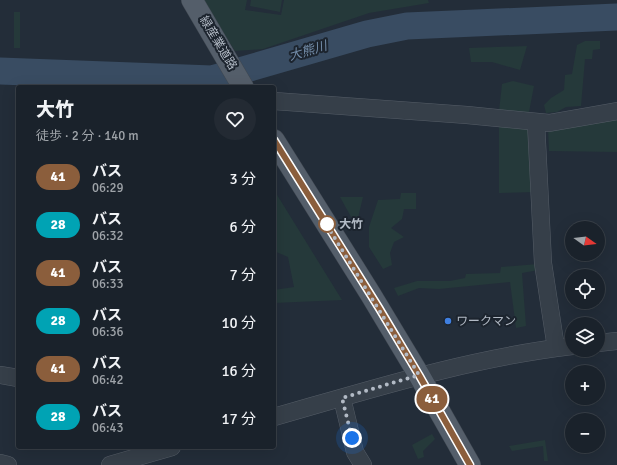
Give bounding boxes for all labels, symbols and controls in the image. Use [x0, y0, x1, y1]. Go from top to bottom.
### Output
street label: 緑産業道路 [196, 13, 240, 73]
water label: 大熊川 [287, 37, 331, 64]
text: 大竹 [36, 98, 74, 122]
button: heart [214, 98, 256, 140]
text: 徒歩 · 2 分 · 140 m [36, 128, 139, 144]
text: バス [92, 162, 122, 180]
text: 41 [50, 168, 66, 185]
text: 3 分 [230, 170, 256, 188]
text: 06:29 [92, 180, 124, 196]
text: バス [92, 210, 122, 228]
marker: 大竹 [318, 215, 336, 233]
text: 28 [50, 216, 66, 233]
place label: 大竹 [339, 217, 363, 232]
text: 6 分 [230, 218, 256, 236]
north arrow [565, 221, 605, 261]
map controls [565, 221, 605, 453]
text: 06:32 [92, 228, 124, 244]
text: バス [92, 258, 122, 276]
text: 41 [50, 264, 66, 281]
text: 7 分 [230, 266, 256, 284]
button: locate [565, 269, 605, 309]
text: 06:33 [92, 276, 124, 292]
text: バス [92, 306, 122, 324]
text: 28 [50, 312, 66, 329]
text: 10 分 [222, 314, 256, 332]
place label: ワークマン [456, 314, 516, 329]
marker: ワークマン [443, 316, 453, 326]
button: layers [565, 317, 605, 357]
text: 06:36 [92, 324, 124, 340]
text: バス [92, 354, 122, 372]
text: 41 [50, 360, 66, 377]
text: 16 分 [222, 362, 256, 380]
button: + [565, 365, 605, 405]
text: 06:42 [92, 372, 124, 388]
line badge: 41 [414, 386, 450, 412]
text: 41 [424, 390, 440, 407]
text: バス [92, 402, 122, 420]
text: 28 [50, 408, 66, 425]
text: 17 分 [222, 410, 256, 428]
button: − [565, 413, 605, 453]
text: 06:43 [92, 420, 124, 436]
your location [342, 428, 362, 448]

